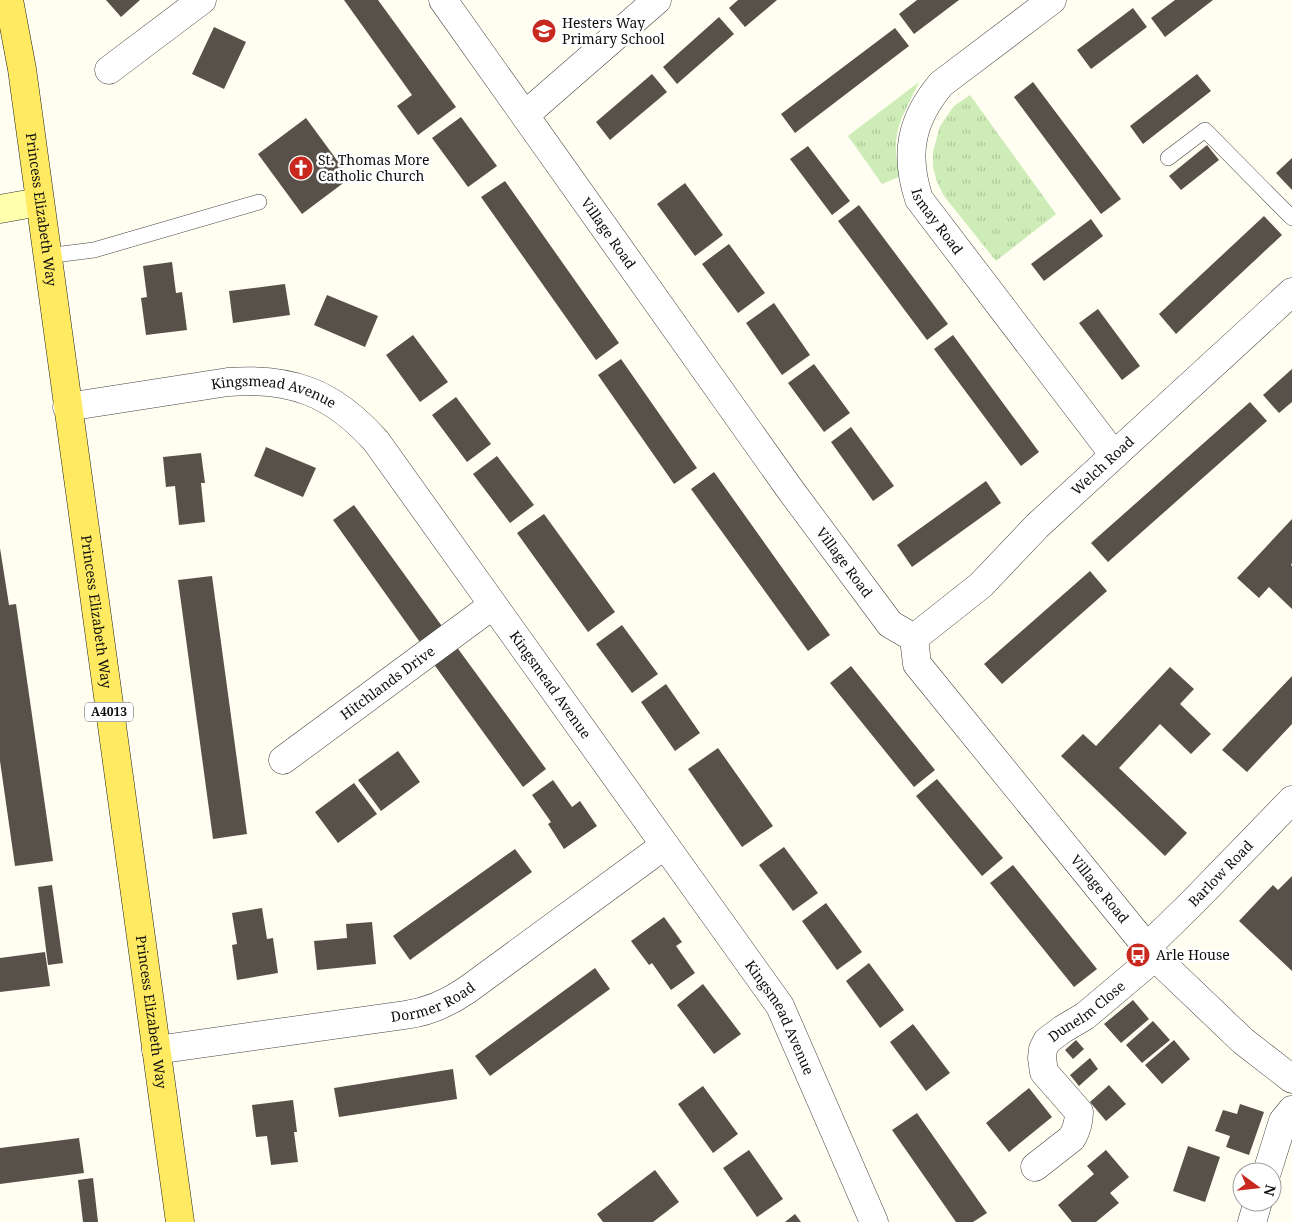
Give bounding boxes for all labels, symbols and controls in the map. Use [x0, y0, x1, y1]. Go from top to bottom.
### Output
place label: Hesters Way Primary School [562, 13, 665, 48]
school or university icon: Hesters Way Primary School [531, 18, 557, 44]
street label: Princess Elizabeth Way [22, 131, 62, 287]
place label: St. Thomas More Catholic Church [318, 150, 430, 185]
church icon: St. Thomas More Catholic Church [288, 155, 314, 181]
street label: Ismay Road [907, 186, 968, 258]
street label: Village Road [577, 194, 641, 273]
street label: Kingsmead Avenue [210, 371, 340, 412]
street label: Welch Road [1067, 431, 1138, 499]
street label: Village Road [812, 523, 877, 601]
street label: Princess Elizabeth Way [77, 534, 117, 690]
street label: Kingsmead Avenue [506, 627, 596, 742]
street label: Hitchlands Drive [336, 641, 438, 724]
road number: A4013 [85, 702, 133, 722]
street label: Barlow Road [1184, 836, 1257, 911]
street label: Village Road [1067, 850, 1134, 927]
street label: Princess Elizabeth Way [132, 934, 172, 1090]
bus stop icon: Arle House [1125, 942, 1151, 968]
place label: Arle House [1156, 945, 1230, 964]
street label: Kingsmead Avenue [741, 956, 819, 1078]
street label: Dunelm Close [1044, 976, 1129, 1046]
street label: Dormer Road [389, 977, 479, 1026]
north arrow [1232, 1162, 1282, 1212]
text: N [1259, 1183, 1281, 1198]

